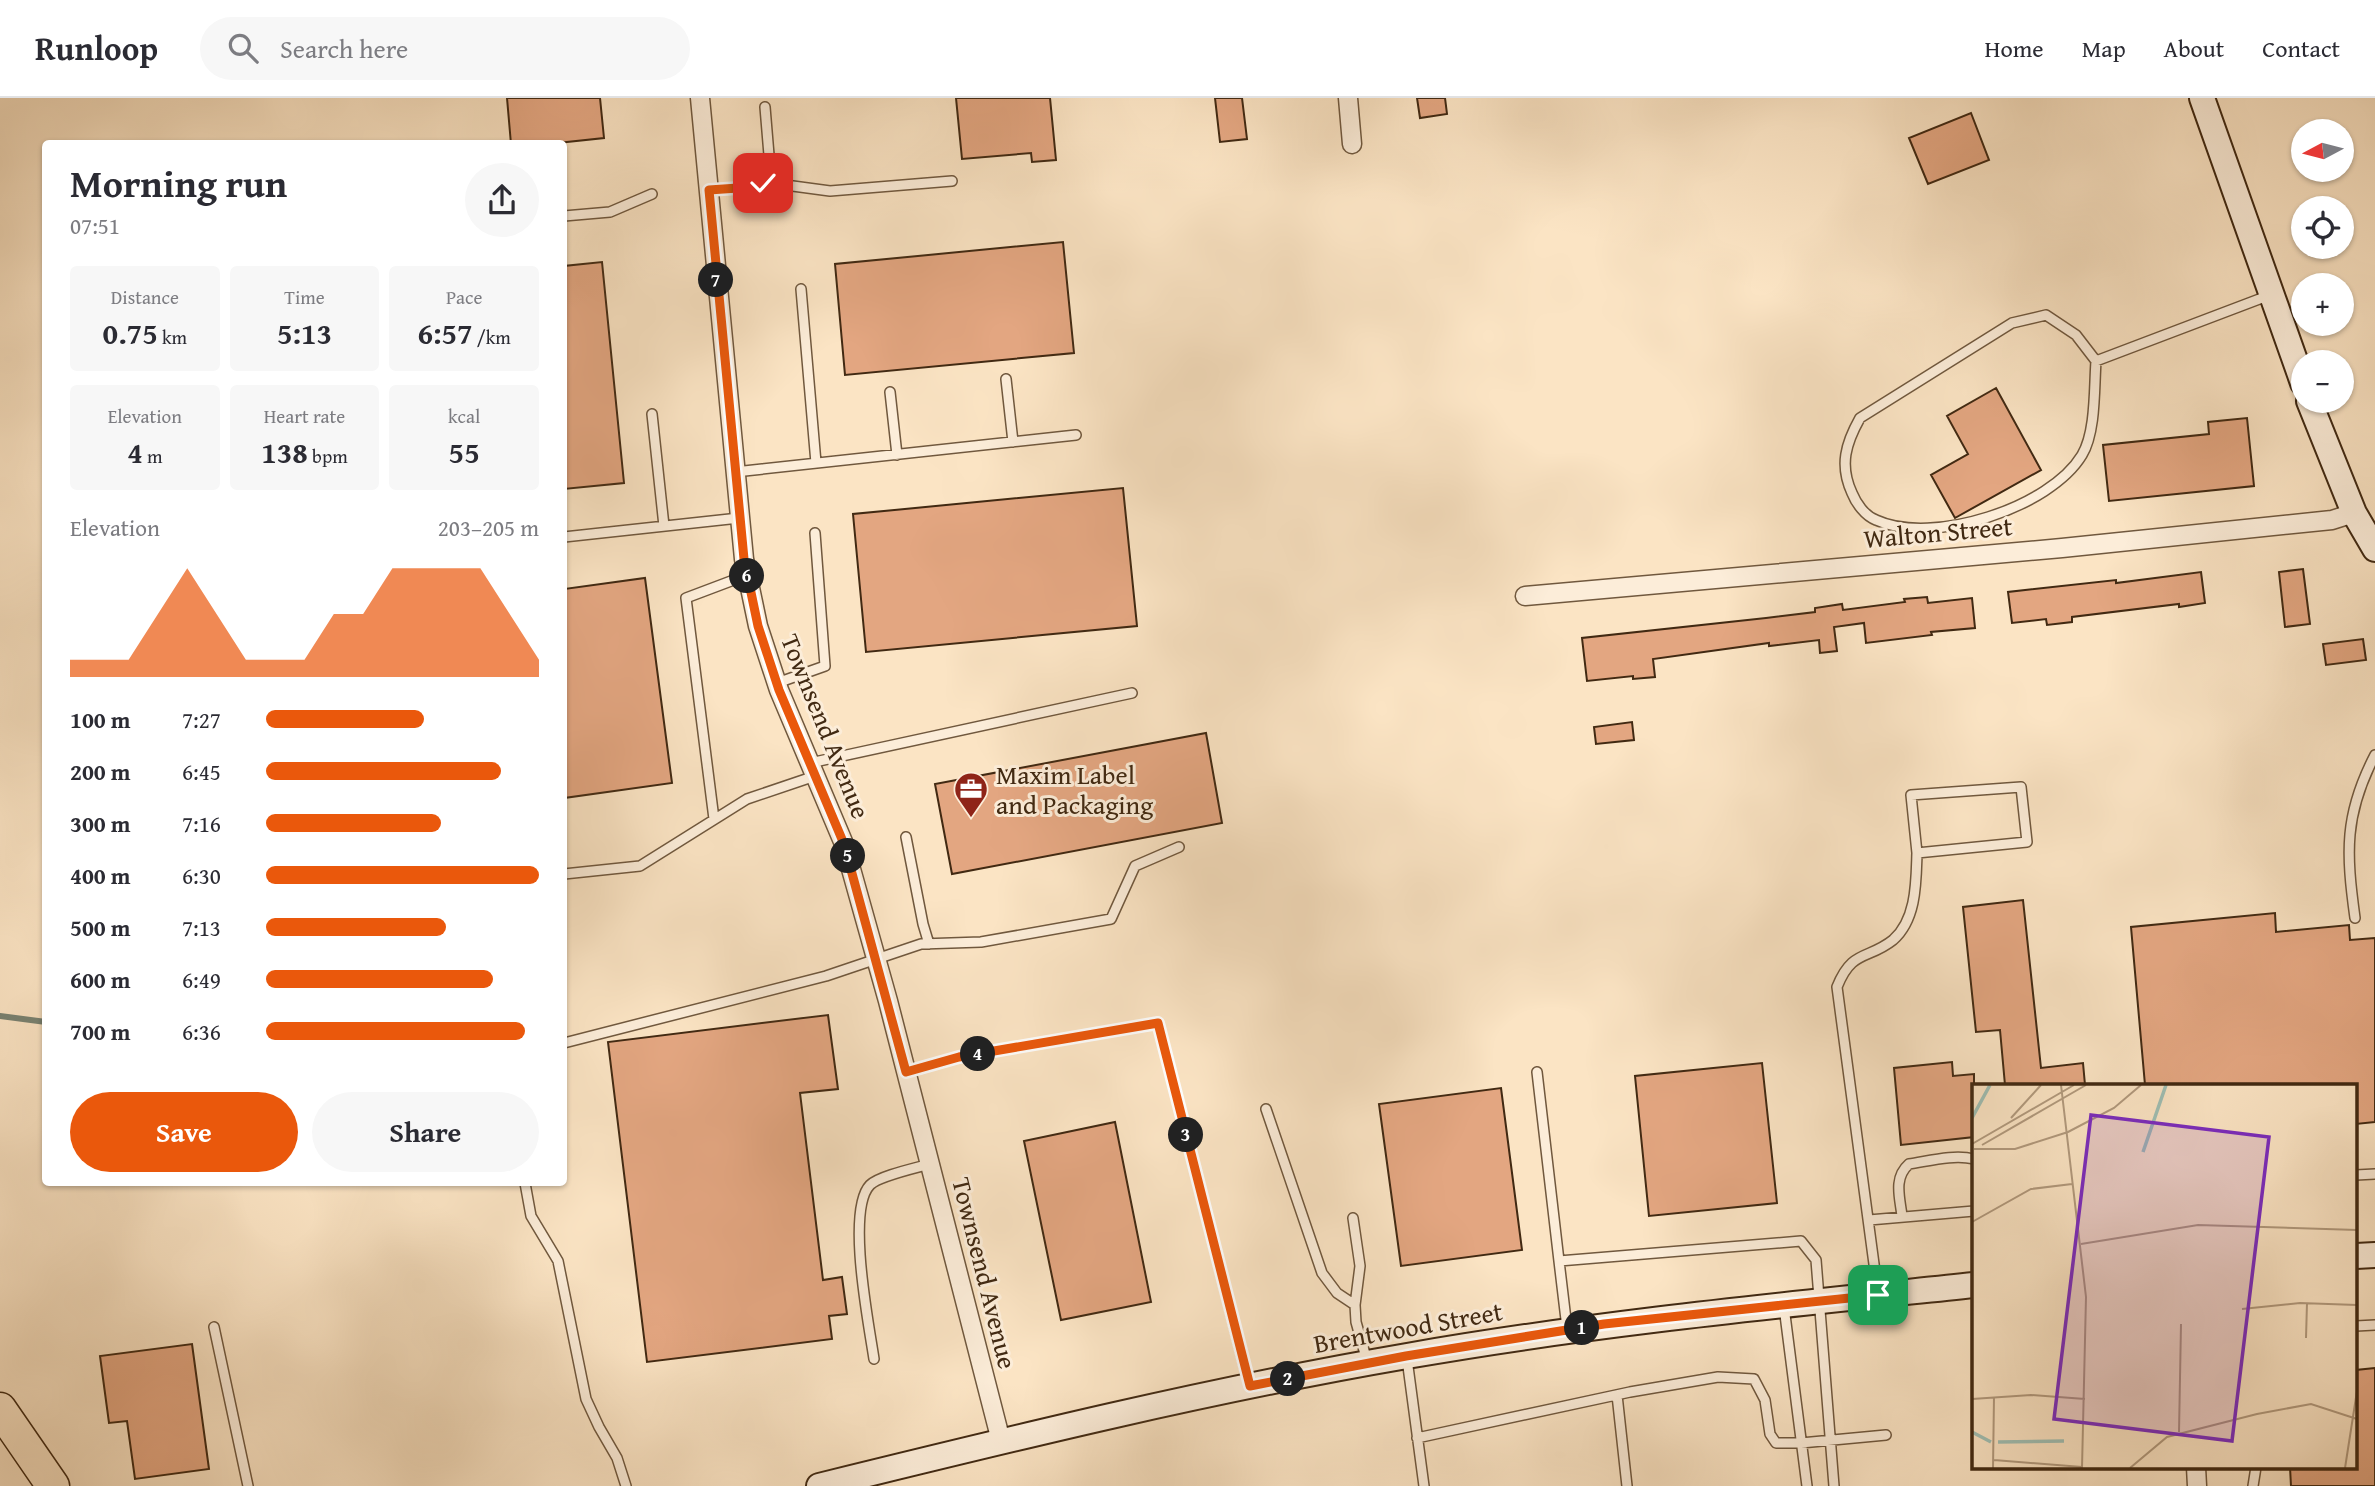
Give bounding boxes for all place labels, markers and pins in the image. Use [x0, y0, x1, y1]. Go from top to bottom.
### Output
pin [733, 153, 793, 213]
pin: 7 [698, 262, 734, 298]
pin: 6 [730, 559, 764, 594]
place label: Maxim Label and Packaging [996, 755, 1153, 824]
office icon: Maxim Label and Packaging [952, 770, 990, 819]
pin: 5 [830, 838, 866, 874]
pin: 4 [960, 1037, 996, 1072]
pin: 3 [1168, 1118, 1204, 1152]
pin [1848, 1265, 1908, 1325]
pin: 1 [1564, 1310, 1600, 1346]
pin: 2 [1270, 1362, 1306, 1396]

